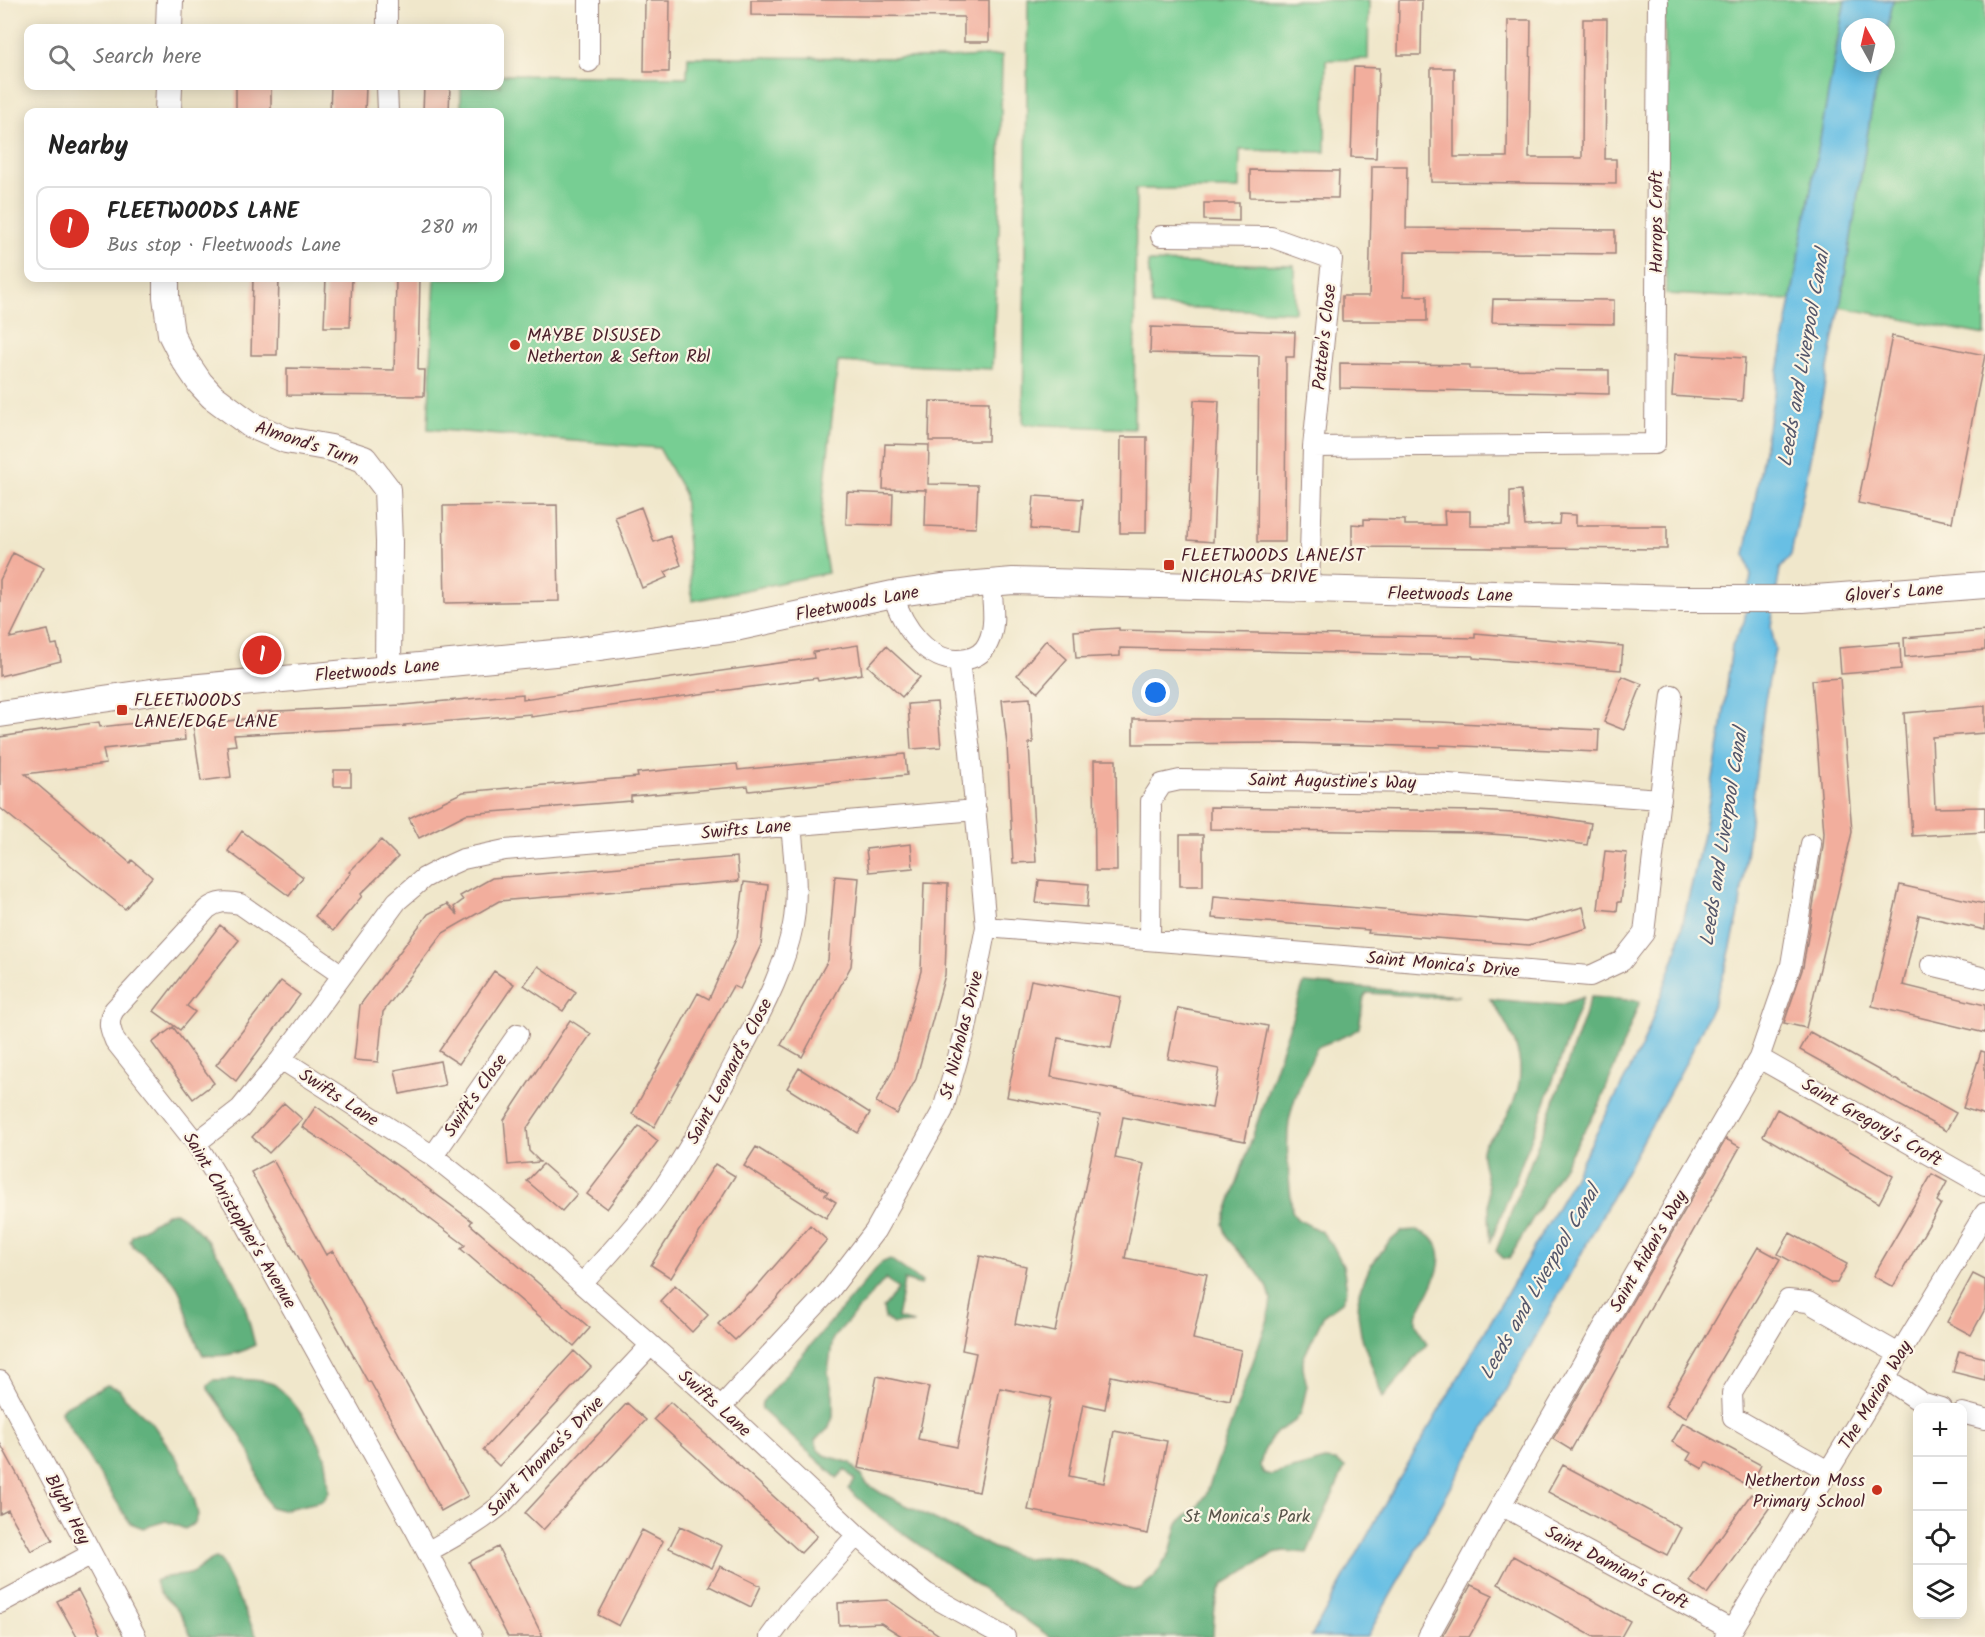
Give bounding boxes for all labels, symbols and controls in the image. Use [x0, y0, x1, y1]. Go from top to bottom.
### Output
north arrow [1841, 18, 1895, 72]
search box [24, 24, 504, 90]
text: Search here [93, 40, 201, 75]
icon: search [45, 41, 78, 74]
text: Nearby [48, 126, 128, 168]
street label: Harrops Croft [1643, 170, 1672, 273]
text: FLEETWOODS LANE [107, 195, 299, 230]
text: 1 [66, 212, 73, 244]
text: 280 m [420, 212, 478, 244]
text: Bus stop · Fleetwoods Lane [107, 230, 341, 262]
water label: Leeds and Liverpool Canal [1770, 243, 1841, 470]
street label: Patten's Close [1306, 283, 1345, 392]
place label: MAYBE DISUSED Netherton & Sefton Rbl [527, 322, 711, 372]
marker: MAYBE DISUSED Netherton & Sefton Rbl [508, 338, 522, 352]
street label: Almond's Turn [251, 414, 362, 475]
place label: FLEETWOODS LANE/ST NICHOLAS DRIVE [1181, 542, 1366, 592]
marker: FLEETWOODS LANE/ST NICHOLAS DRIVE [1162, 558, 1176, 572]
street label: Glover's Lane [1844, 576, 1944, 611]
street label: Fleetwoods Lane [793, 578, 922, 631]
street label: Fleetwoods Lane [1387, 580, 1513, 611]
pin: 1 [242, 632, 282, 678]
street label: Fleetwoods Lane [313, 652, 441, 691]
your location [1141, 678, 1170, 707]
place label: FLEETWOODS LANE/EDGE LANE [134, 687, 279, 737]
marker: FLEETWOODS LANE/EDGE LANE [115, 703, 129, 717]
water label: Leeds and Liverpool Canal [1692, 722, 1759, 949]
street label: Saint Augustine's Way [1248, 767, 1417, 798]
street label: Swifts Lane [700, 812, 792, 849]
street label: Saint Monica's Drive [1365, 944, 1521, 987]
street label: St Nicholas Drive [933, 968, 992, 1103]
street label: Saint Leonard's Close [680, 993, 781, 1150]
street label: Swift's Close [437, 1048, 516, 1144]
street label: Swifts Lane [292, 1061, 384, 1135]
street label: Saint Gregory's Croft [1795, 1071, 1948, 1176]
street label: Saint Christopher's Avenue [174, 1127, 303, 1315]
water label: Leeds and Liverpool Canal [1472, 1176, 1612, 1386]
street label: Saint Aidan's Way [1603, 1185, 1696, 1318]
street label: The Marian Way [1832, 1335, 1921, 1456]
street label: Swifts Lane [671, 1363, 757, 1445]
street label: Saint Thomas's Drive [480, 1390, 612, 1524]
map controls [1913, 1403, 1967, 1619]
button: + [1913, 1403, 1967, 1457]
button: − [1913, 1457, 1967, 1511]
place label: Netherton Moss Primary School [1744, 1467, 1866, 1517]
street label: Blyth Hey [36, 1469, 98, 1551]
marker: Netherton Moss Primary School [1870, 1483, 1884, 1497]
park label: St Monica's Park [1184, 1503, 1311, 1532]
button: locate [1913, 1511, 1967, 1565]
street label: Saint Damian's Croft [1539, 1518, 1694, 1619]
button: layers [1913, 1565, 1967, 1619]

